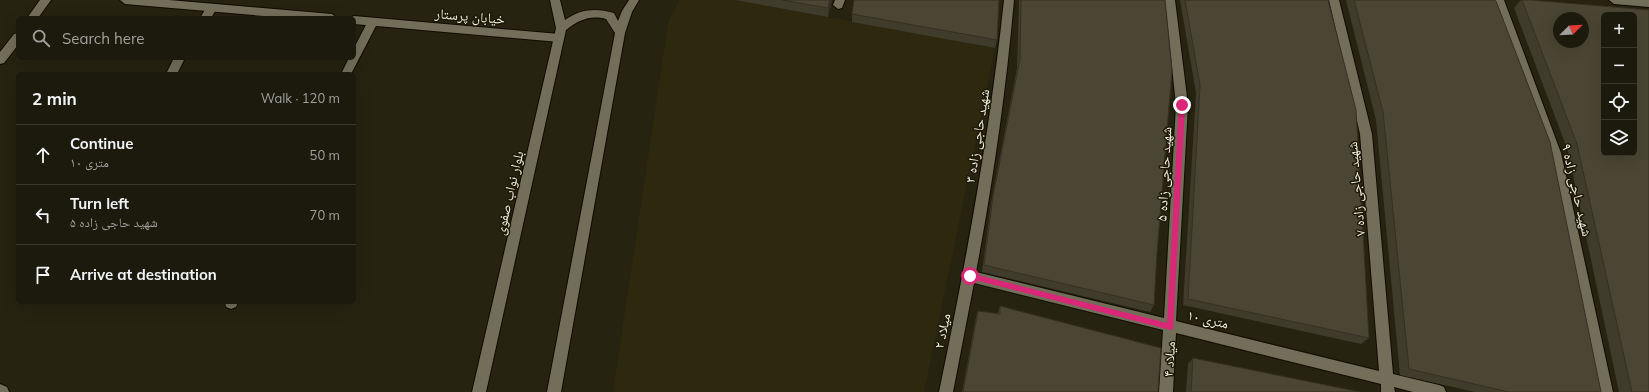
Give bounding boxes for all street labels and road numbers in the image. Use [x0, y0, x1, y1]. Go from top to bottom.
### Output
street label: خیابان پرستار [433, 4, 506, 28]
street label: شهید حاجی زاده ۳ [961, 88, 993, 184]
street label: شهید حاجی زاده ۵ [1153, 126, 1175, 222]
street label: شهید حاجی زاده ۷ [1343, 141, 1369, 237]
street label: شهید حاجی زاده ۹ [1558, 142, 1596, 238]
street label: بلوار نواب صفوی [491, 149, 527, 237]
street label: ۱۰ متری [1186, 306, 1230, 332]
street label: میلاد ۲ [929, 312, 955, 350]
street label: میلاد ۴ [1159, 341, 1179, 377]

